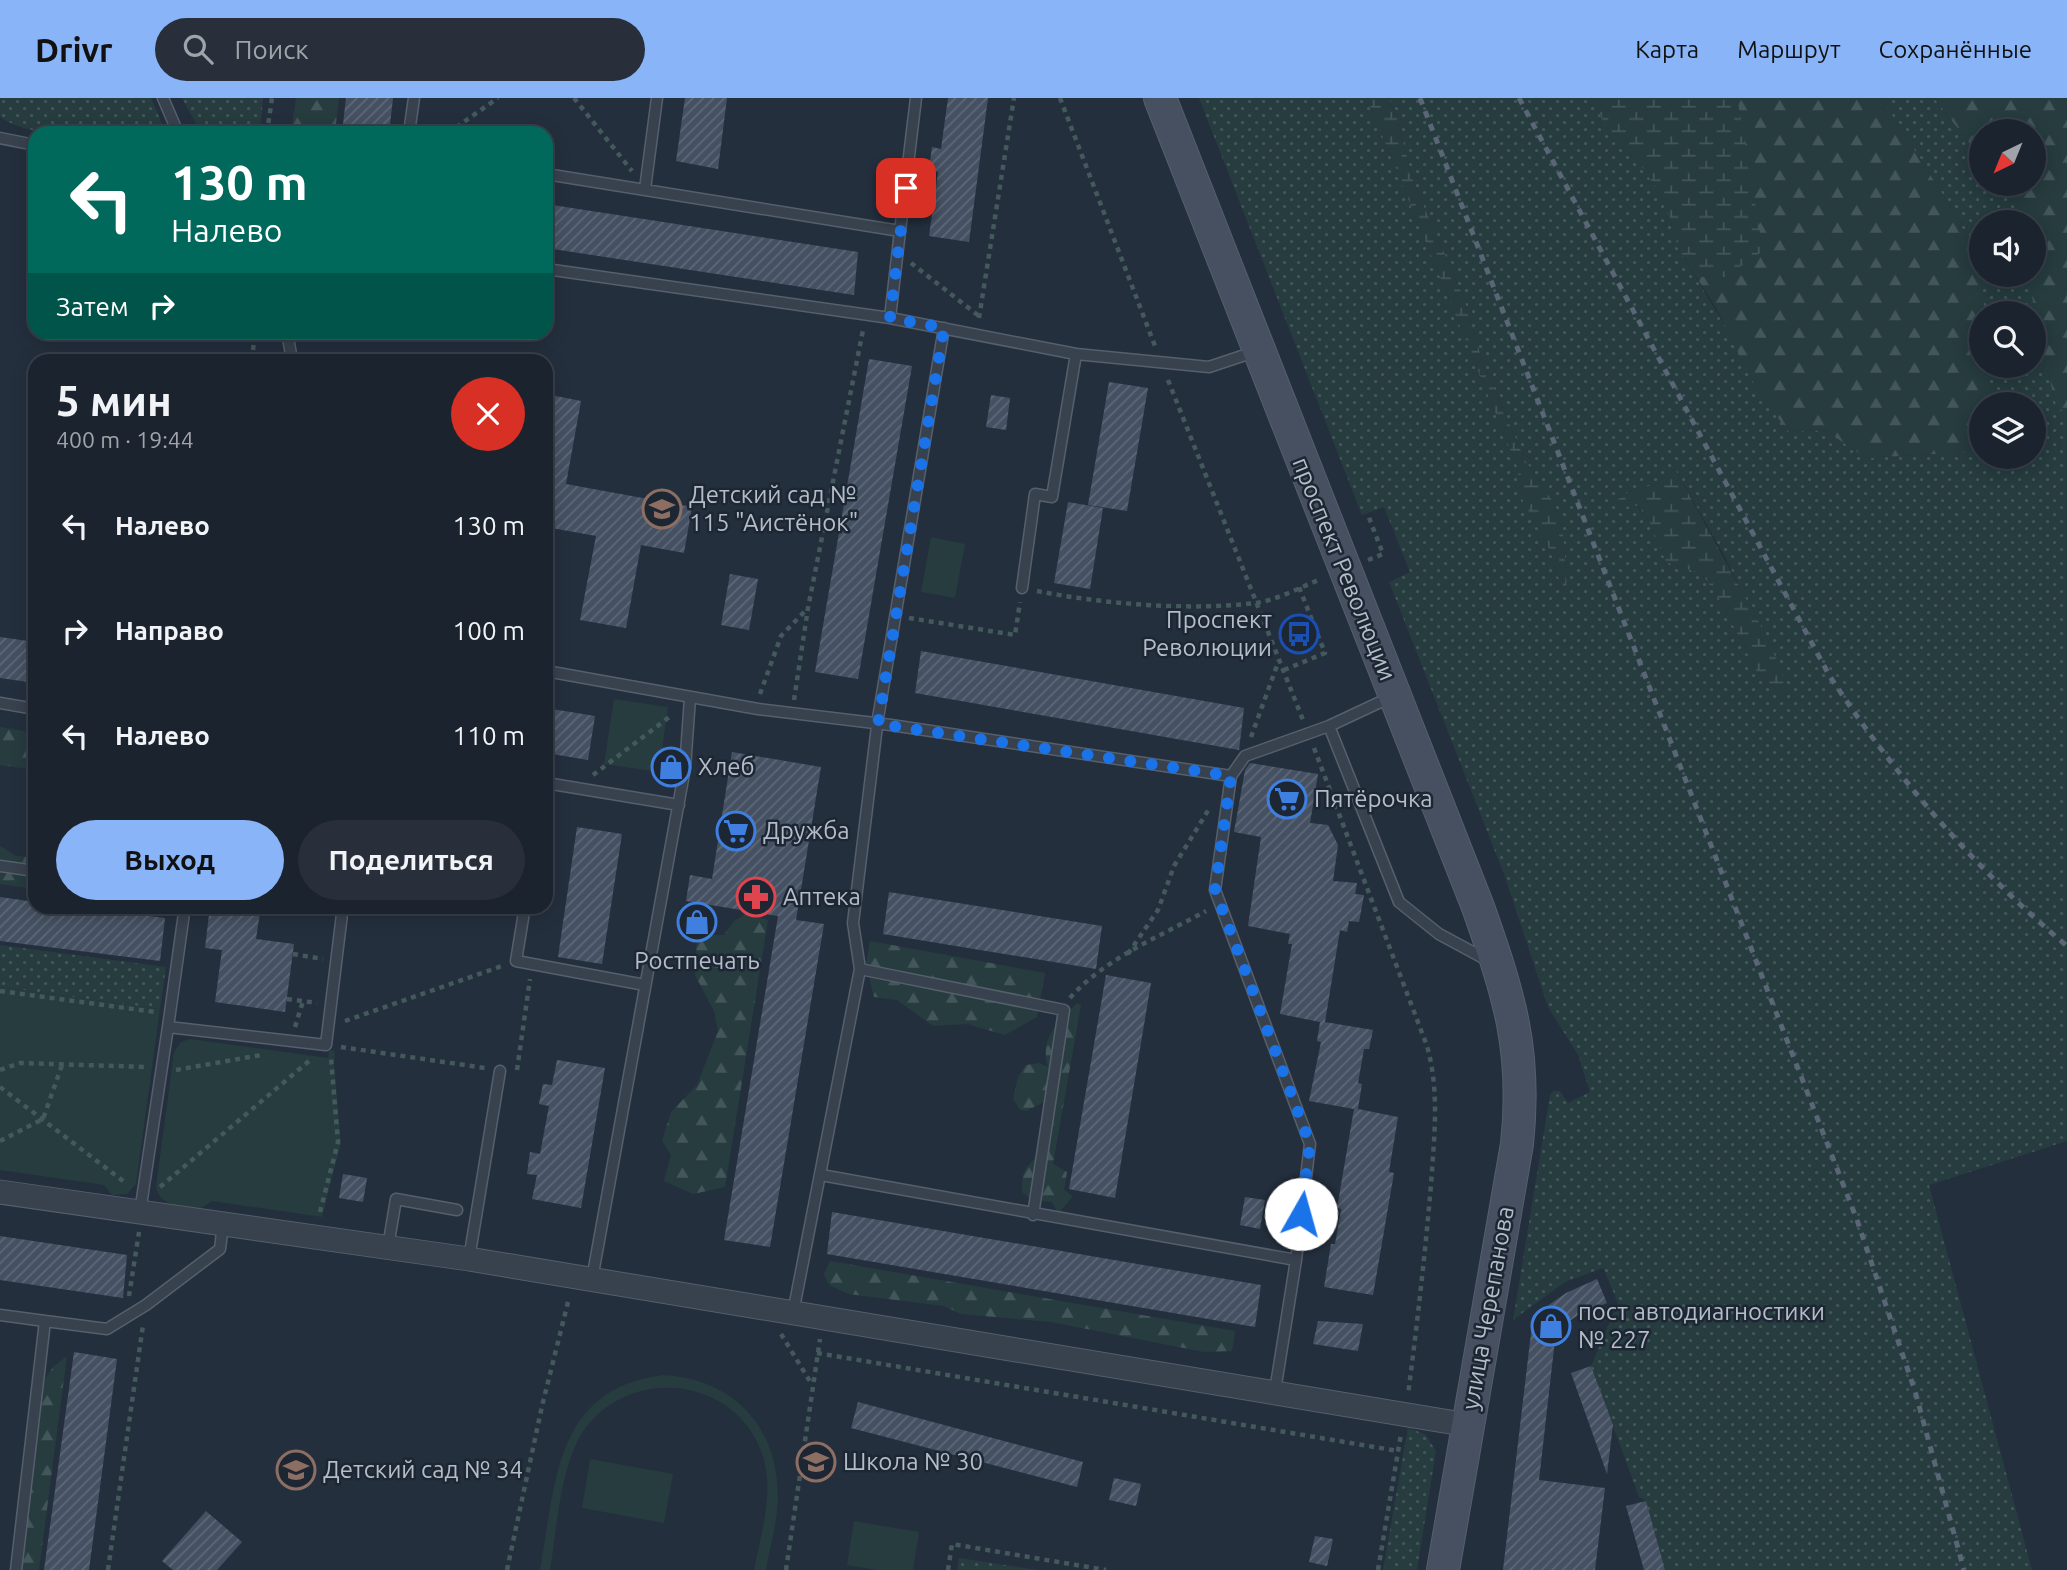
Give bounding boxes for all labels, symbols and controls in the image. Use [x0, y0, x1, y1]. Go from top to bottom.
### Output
search box [155, 18, 645, 81]
icon: search [179, 30, 217, 68]
text: Drivr [35, 31, 113, 68]
text: Поиск [235, 35, 309, 64]
text: Карта [1635, 36, 1699, 63]
text: Маршрут [1737, 36, 1841, 63]
text: Сохранённые [1879, 36, 2032, 63]
north arrow [1969, 119, 2046, 196]
map controls [1969, 119, 2046, 469]
icon: left [56, 154, 147, 245]
text: 130 m [171, 154, 308, 209]
pin [876, 158, 936, 218]
icon: arrive [887, 169, 925, 207]
button: sound [1969, 210, 2046, 287]
text: Налево [171, 212, 283, 248]
icon: right [143, 287, 181, 325]
text: Затем [56, 292, 129, 321]
button: search [1969, 301, 2046, 378]
text: 5 мин [56, 377, 172, 424]
button: close [451, 377, 525, 451]
button: layers [1969, 392, 2046, 469]
text: 400 m · 19:44 [56, 427, 194, 452]
street label: проспект Революции [1287, 453, 1402, 684]
place label: Детский сад № 115 "Аистёнок" [689, 481, 858, 536]
school or university icon: Детский сад № 115 "Аистёнок" [641, 488, 683, 530]
icon: left [56, 507, 94, 545]
text: Налево [115, 511, 210, 540]
text: 130 m [453, 511, 525, 540]
place label: Проспект Революции [1142, 606, 1272, 661]
icon: right [56, 612, 94, 650]
bus stop icon: Проспект Революции [1278, 613, 1320, 655]
text: Направо [115, 616, 224, 645]
text: 100 m [453, 616, 525, 645]
icon: left [56, 717, 94, 755]
text: Налево [115, 721, 210, 750]
text: 110 m [453, 721, 525, 750]
shop icon: Хлеб [650, 746, 692, 788]
place label: Хлеб [698, 753, 755, 780]
supermarket icon: Пятёрочка [1266, 778, 1308, 820]
place label: Пятёрочка [1314, 785, 1433, 812]
supermarket icon: Дружба [715, 810, 757, 852]
place label: Дружба [763, 817, 850, 844]
button: Выход [56, 820, 284, 900]
button: Поделиться [298, 820, 525, 900]
pharmacy icon: Аптека [735, 876, 777, 918]
place label: Аптека [783, 883, 861, 910]
shop icon: Ростпечать [676, 901, 718, 943]
place label: Ростпечать [634, 947, 760, 974]
position arrow [1264, 1177, 1338, 1251]
street label: улица Черепанова [1456, 1204, 1519, 1412]
place label: пост автодиагностики № 227 [1578, 1298, 1825, 1353]
shop icon: пост автодиагностики № 227 [1530, 1305, 1572, 1347]
school or university icon: Школа № 30 [795, 1441, 837, 1483]
place label: Школа № 30 [843, 1448, 983, 1475]
school or university icon: Детский сад № 34 [275, 1449, 317, 1491]
place label: Детский сад № 34 [323, 1456, 523, 1483]

